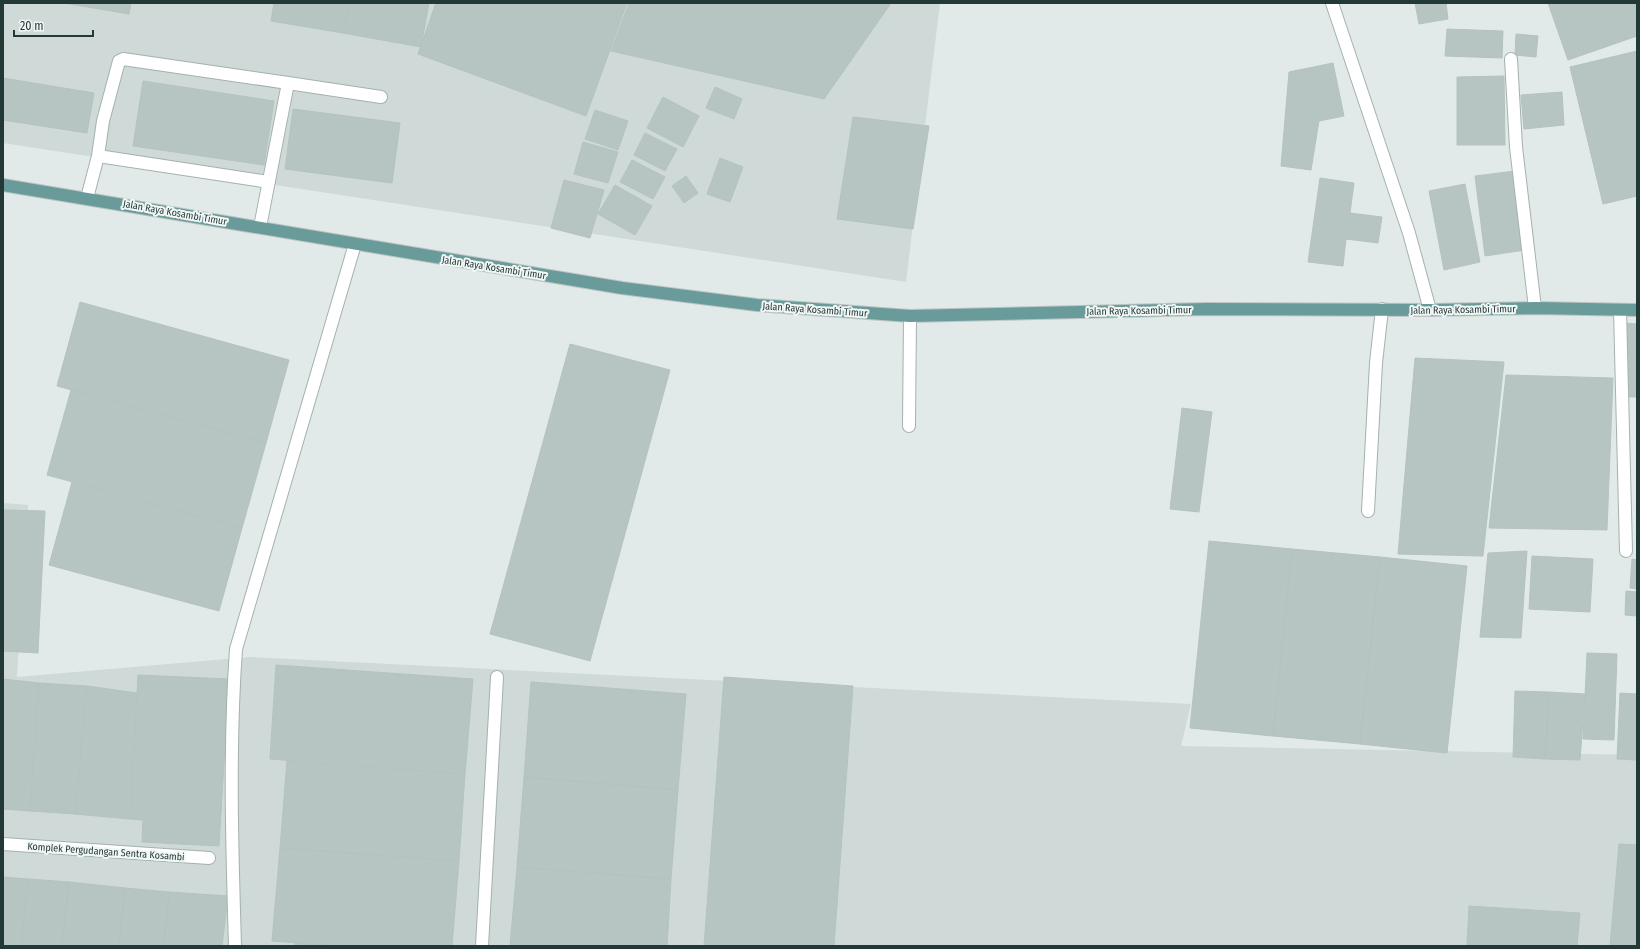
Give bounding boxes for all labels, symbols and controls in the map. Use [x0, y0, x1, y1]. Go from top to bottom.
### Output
scale bar [14, 12, 93, 38]
text: 20 m [20, 19, 44, 33]
street label: Jalan Raya Kosambi Timur [122, 198, 228, 228]
street label: Jalan Raya Kosambi Timur [441, 254, 547, 282]
street label: Jalan Raya Kosambi Timur [762, 300, 868, 320]
street label: Jalan Raya Kosambi Timur [1410, 303, 1516, 317]
street label: Jalan Raya Kosambi Timur [1086, 304, 1192, 318]
street label: Komplek Pergudangan Sentra Kosambi [27, 841, 185, 863]

